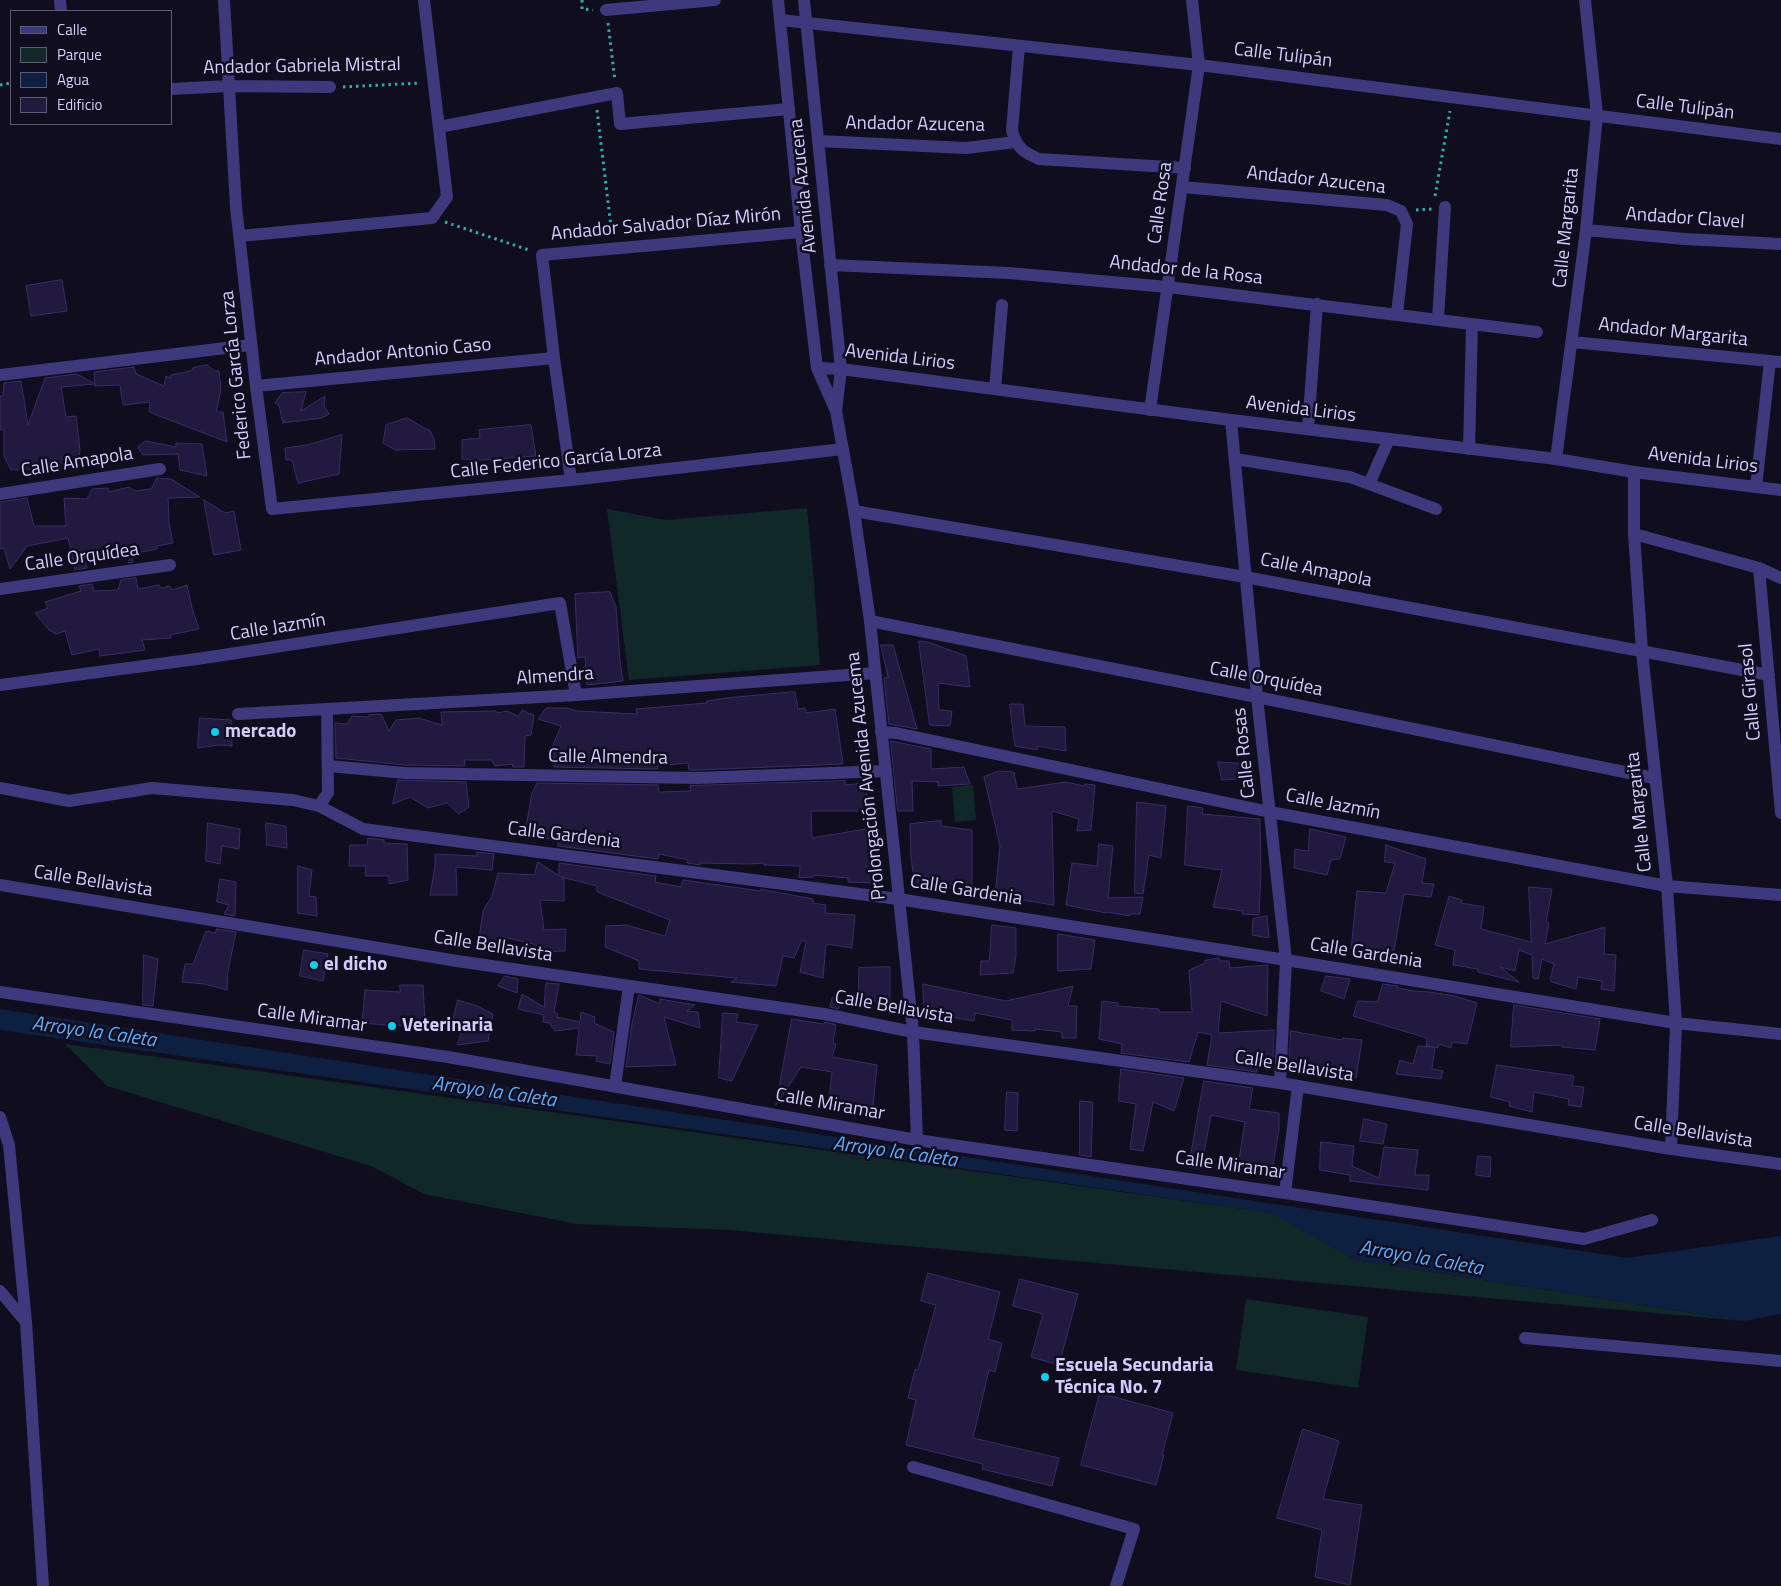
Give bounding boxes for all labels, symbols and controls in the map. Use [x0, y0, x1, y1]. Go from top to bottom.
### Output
legend [10, 10, 172, 125]
text: Calle [57, 18, 87, 41]
street label: Calle Tulipán [1232, 39, 1334, 73]
text: Parque [57, 43, 102, 66]
street label: Andador Gabriela Mistral [203, 54, 401, 80]
text: Agua [57, 68, 89, 91]
street label: Calle Tulipán [1634, 91, 1736, 125]
text: Edificio [57, 93, 102, 116]
street label: Andador Azucena [845, 112, 985, 138]
street label: Avenida Azucena [786, 118, 822, 254]
street label: Calle Rosa [1144, 161, 1178, 245]
street label: Andador Azucena [1245, 162, 1387, 200]
street label: Calle Margarita [1549, 167, 1585, 289]
street label: Andador Clavel [1625, 203, 1745, 235]
street label: Andador Salvador Díaz Mirón [550, 204, 782, 246]
street label: Andador de la Rosa [1108, 252, 1264, 290]
street label: Federico García Lorza [217, 290, 257, 460]
street label: Andador Margarita [1597, 314, 1749, 352]
street label: Andador Antonio Caso [314, 334, 492, 372]
street label: Avenida Lirios [844, 340, 956, 376]
street label: Avenida Lirios [1245, 392, 1357, 428]
street label: Calle Federico García Lorza [449, 440, 663, 484]
street label: Calle Amapola [19, 443, 135, 483]
street label: Avenida Lirios [1647, 443, 1759, 479]
street label: Calle Orquídea [24, 539, 140, 577]
street label: Calle Amapola [1258, 549, 1374, 593]
street label: Calle Jazmín [229, 609, 327, 647]
street label: Calle Girasol [1735, 642, 1767, 742]
street label: Prolongación Avenida Azucema [843, 651, 891, 901]
street label: Calle Orquídea [1208, 658, 1324, 702]
street label: Almendra [516, 663, 594, 691]
street label: Calle Rosas [1229, 706, 1261, 800]
place label: mercado [225, 721, 296, 743]
marker: mercado [209, 726, 221, 738]
street label: Calle Almendra [548, 746, 668, 770]
street label: Calle Margarita [1622, 751, 1658, 873]
street label: Calle Jazmín [1284, 785, 1382, 825]
street label: Calle Gardenia [506, 818, 622, 854]
street label: Calle Bellavista [32, 861, 154, 903]
street label: Calle Gardenia [908, 871, 1024, 911]
street label: Calle Bellavista [432, 926, 554, 968]
street label: Calle Gardenia [1308, 934, 1424, 974]
place label: el dicho [324, 954, 387, 976]
marker: el dicho [308, 959, 320, 971]
street label: Calle Bellavista [833, 986, 955, 1030]
street label: Calle Miramar [256, 1000, 368, 1038]
water label: Arroyo la Caleta [31, 1012, 157, 1054]
place label: Veterinaria [402, 1015, 493, 1037]
marker: Veterinaria [386, 1020, 398, 1032]
street label: Calle Bellavista [1233, 1046, 1355, 1088]
water label: Arroyo la Caleta [431, 1072, 557, 1114]
street label: Calle Miramar [774, 1084, 886, 1126]
street label: Calle Bellavista [1632, 1112, 1754, 1154]
water label: Arroyo la Caleta [832, 1132, 958, 1174]
street label: Calle Miramar [1174, 1147, 1286, 1185]
water label: Arroyo la Caleta [1358, 1236, 1484, 1282]
place label: Escuela Secundaria Técnica No. 7 [1055, 1355, 1214, 1399]
marker: Escuela Secundaria Técnica No. 7 [1039, 1371, 1051, 1383]

